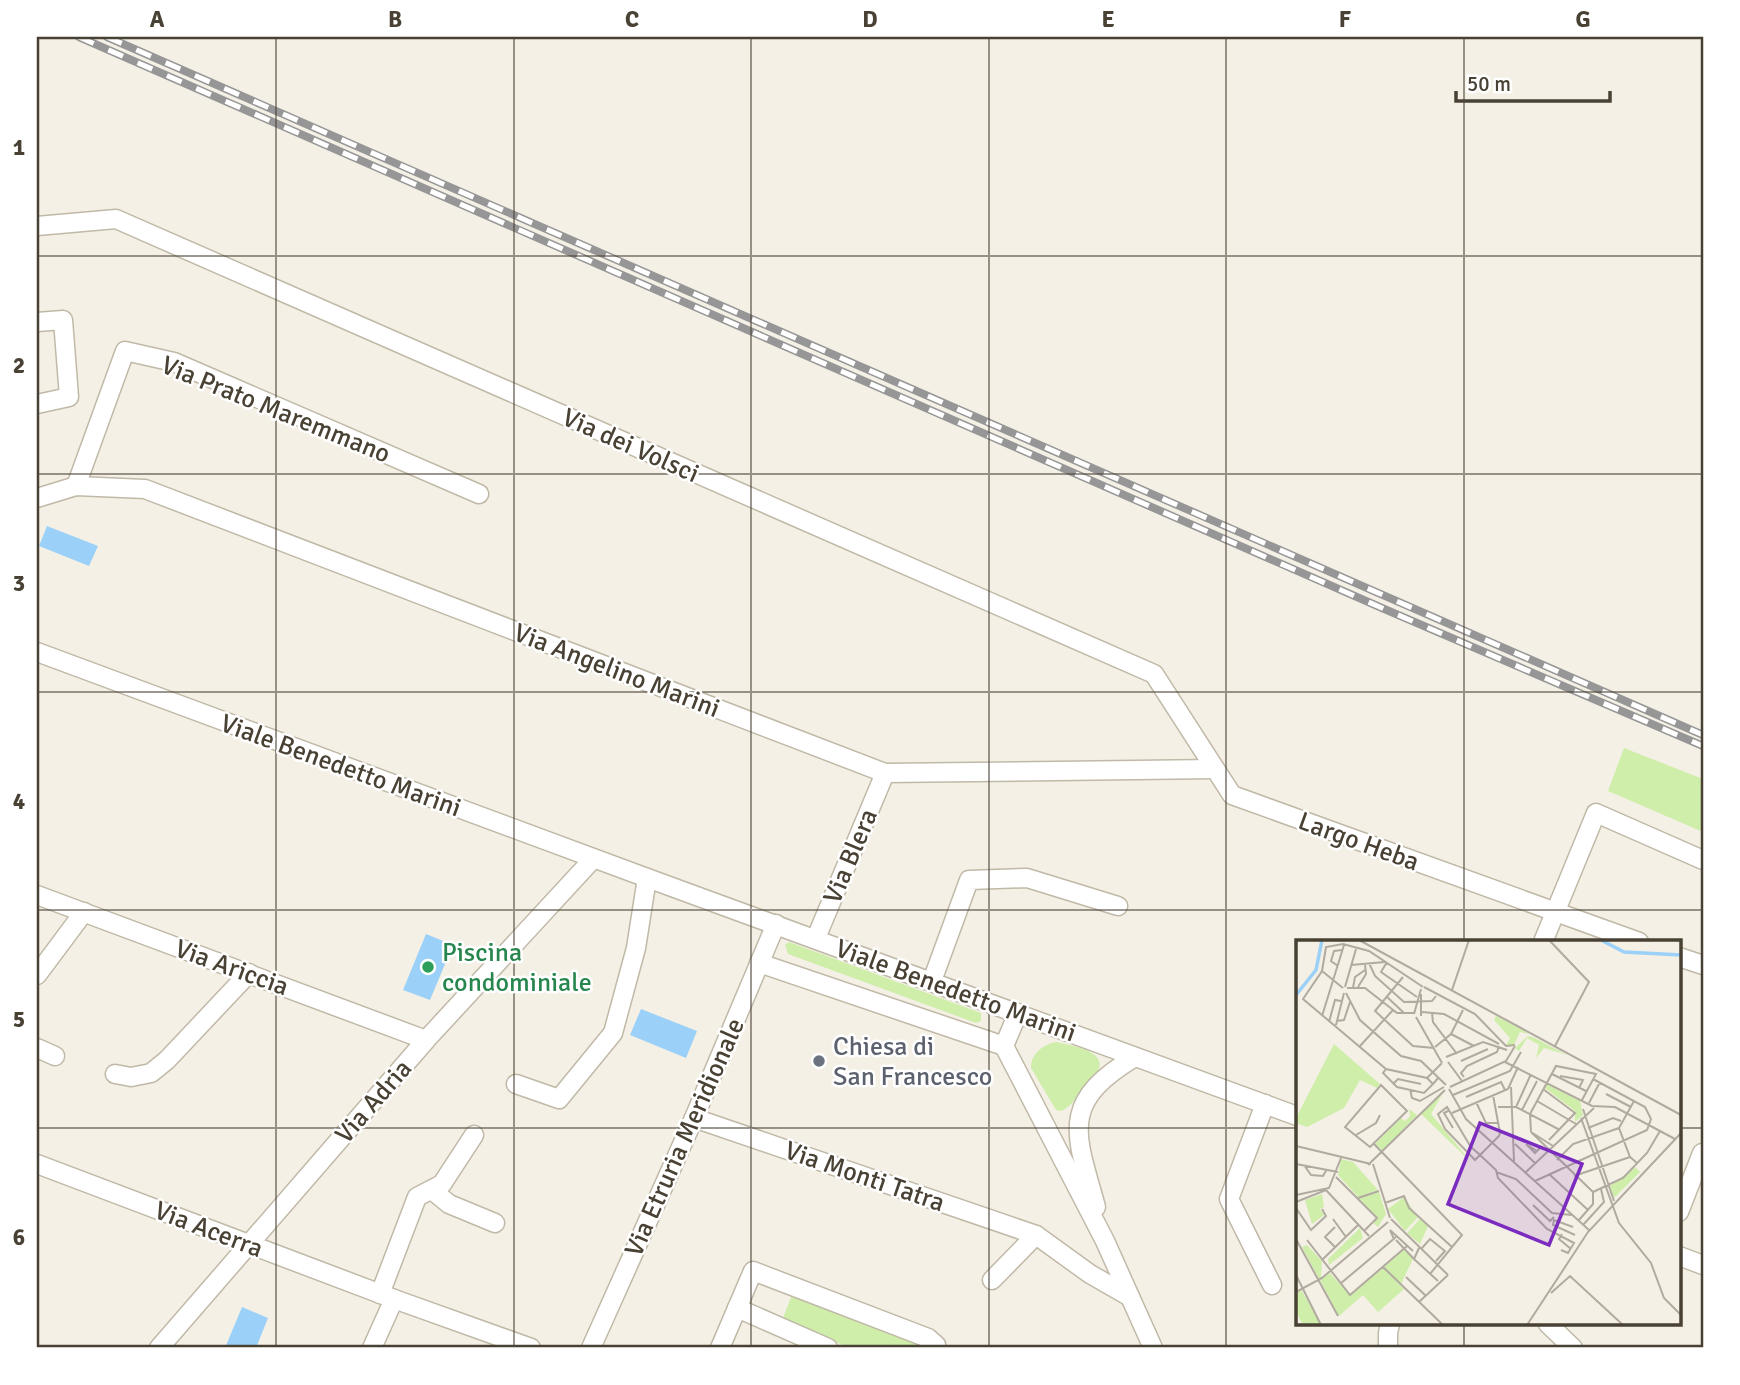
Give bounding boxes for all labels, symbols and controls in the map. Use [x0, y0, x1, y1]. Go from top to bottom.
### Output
text: A [150, 5, 165, 34]
text: B [388, 5, 402, 34]
text: C [625, 5, 639, 34]
text: D [862, 5, 878, 34]
text: E [1101, 5, 1115, 34]
text: F [1339, 5, 1351, 34]
text: G [1575, 5, 1591, 34]
scale bar [1456, 60, 1610, 104]
text: 50 m [1467, 71, 1511, 97]
text: 1 [13, 133, 25, 162]
street label: Via Prato Maremmano [156, 349, 395, 471]
text: 2 [13, 351, 25, 380]
street label: Via dei Volsci [557, 402, 704, 490]
text: 3 [13, 569, 25, 598]
street label: Via Angelino Marini [509, 617, 724, 725]
street label: Viale Benedetto Marini [216, 708, 465, 824]
text: 4 [13, 787, 25, 816]
street label: Via Blera [817, 804, 885, 908]
street label: Largo Heba [1294, 805, 1423, 879]
street label: Via Ariccia [170, 933, 293, 1003]
street label: Viale Benedetto Marini [831, 933, 1080, 1049]
place label: Piscina condominiale [442, 937, 592, 999]
inset map [1296, 940, 1680, 1326]
marker: Piscina condominiale [420, 959, 436, 975]
text: 5 [13, 1005, 25, 1034]
street label: Via Etruria Meridionale [618, 1013, 752, 1261]
place label: Chiesa di San Francesco [833, 1031, 992, 1093]
street label: Via Adria [329, 1053, 419, 1150]
marker: Chiesa di San Francesco [811, 1053, 827, 1069]
street label: Via Monti Tatra [780, 1135, 949, 1219]
street label: Via Acerra [150, 1195, 268, 1265]
text: 6 [13, 1223, 25, 1252]

